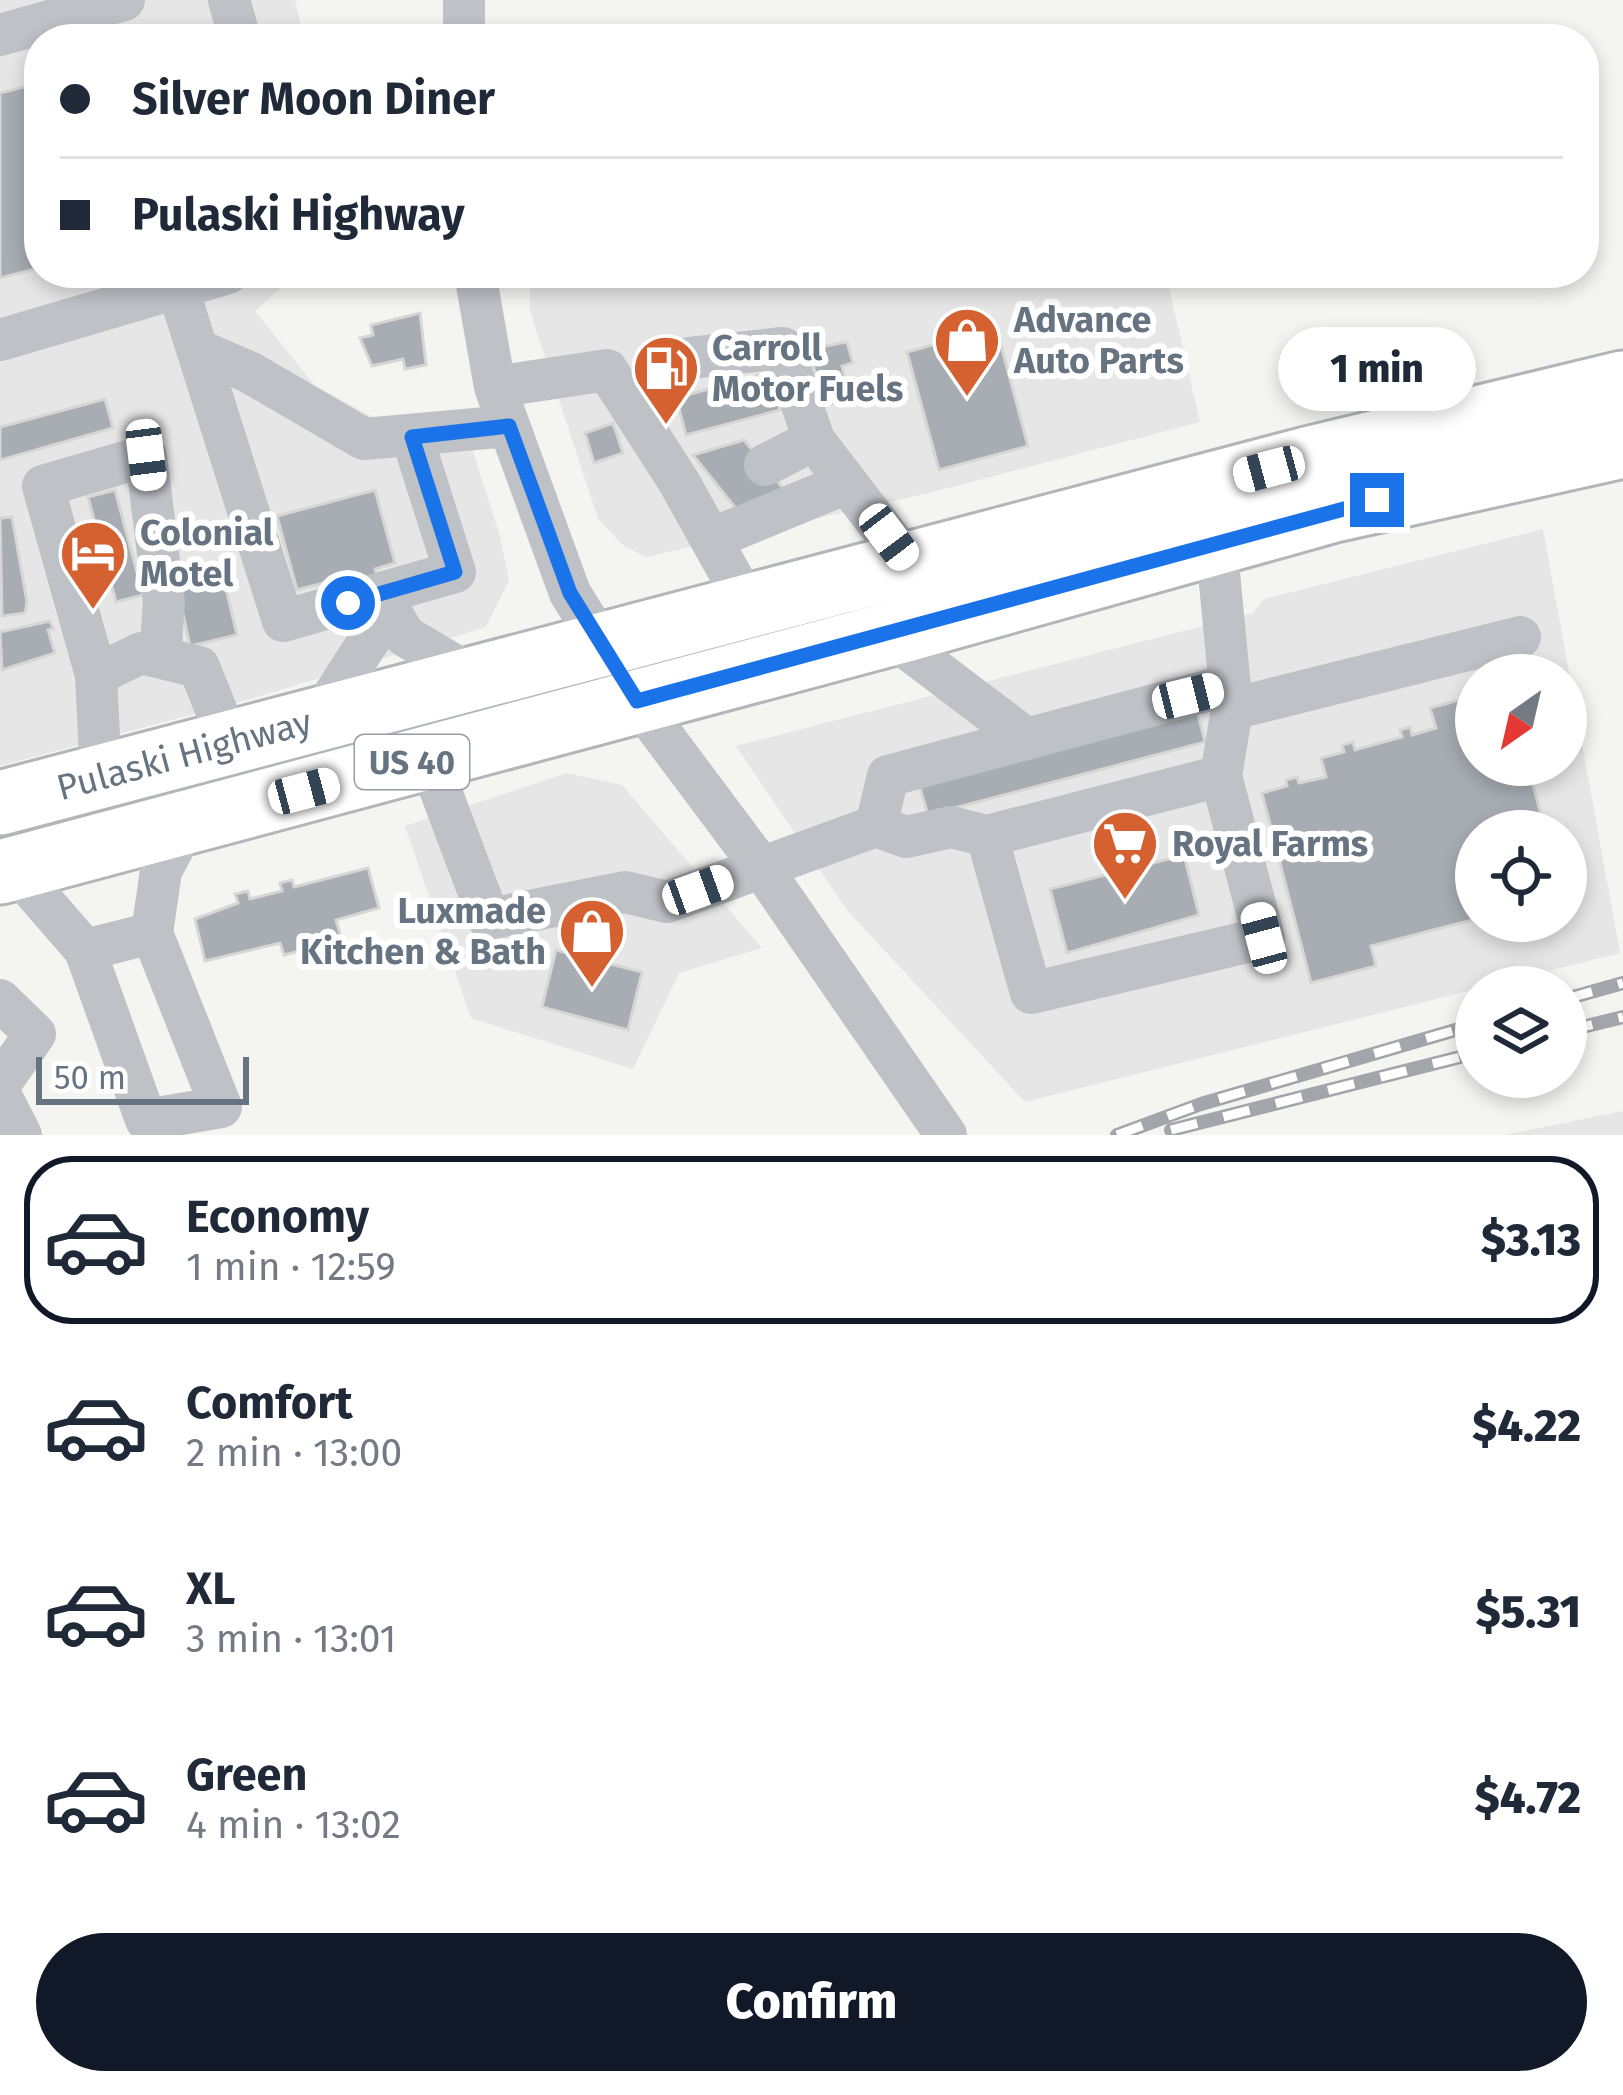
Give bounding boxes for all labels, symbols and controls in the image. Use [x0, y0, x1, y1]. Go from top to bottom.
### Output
text: Silver Moon Diner [132, 72, 495, 126]
text: Pulaski Highway [132, 188, 465, 242]
place label: Advance Auto Parts [1013, 298, 1184, 383]
shop icon: Advance Auto Parts [932, 305, 1002, 399]
place label: Carroll Motor Fuels [712, 326, 903, 411]
callout: 1 min [1278, 326, 1476, 410]
fuel station icon: Carroll Motor Fuels [631, 333, 701, 427]
text: 1 min [1330, 346, 1424, 392]
car [124, 417, 168, 493]
car [1230, 442, 1308, 496]
route end [1350, 473, 1404, 527]
car [853, 497, 925, 577]
place label: Colonial Motel [140, 511, 274, 596]
hotel icon: Colonial Motel [58, 518, 128, 612]
route start [321, 576, 375, 630]
north arrow [1455, 654, 1587, 786]
map controls [1455, 654, 1587, 1098]
car [1149, 670, 1227, 722]
street label: Pulaski Highway [52, 700, 317, 810]
road number: US 40 [355, 735, 469, 789]
car [265, 764, 343, 818]
supermarket icon: Royal Farms [1090, 808, 1160, 902]
button: locate [1455, 810, 1587, 942]
place label: Royal Farms [1172, 822, 1368, 866]
car [658, 861, 738, 919]
place label: Luxmade Kitchen & Bath [300, 889, 546, 974]
shop icon: Luxmade Kitchen & Bath [557, 896, 627, 990]
car [1237, 899, 1291, 977]
button: layers [1455, 966, 1587, 1098]
scale bar [36, 1051, 249, 1104]
text: 50 m [54, 1058, 126, 1098]
icon: car [42, 1186, 150, 1294]
text: Economy [186, 1190, 369, 1244]
text: $3.13 [1481, 1213, 1581, 1267]
text: 1 min · 12:59 [186, 1244, 396, 1290]
icon: car [42, 1372, 150, 1480]
text: Comfort [186, 1376, 353, 1430]
text: $4.22 [1472, 1399, 1581, 1453]
text: 2 min · 13:00 [186, 1430, 402, 1476]
icon: car [42, 1558, 150, 1666]
text: XL [186, 1562, 235, 1616]
text: $5.31 [1476, 1585, 1581, 1639]
text: 3 min · 13:01 [186, 1616, 396, 1662]
icon: car [42, 1744, 150, 1852]
text: Green [186, 1748, 307, 1802]
text: $4.72 [1475, 1771, 1581, 1825]
text: 4 min · 13:02 [186, 1802, 401, 1848]
button: Confirm [36, 1933, 1587, 2071]

